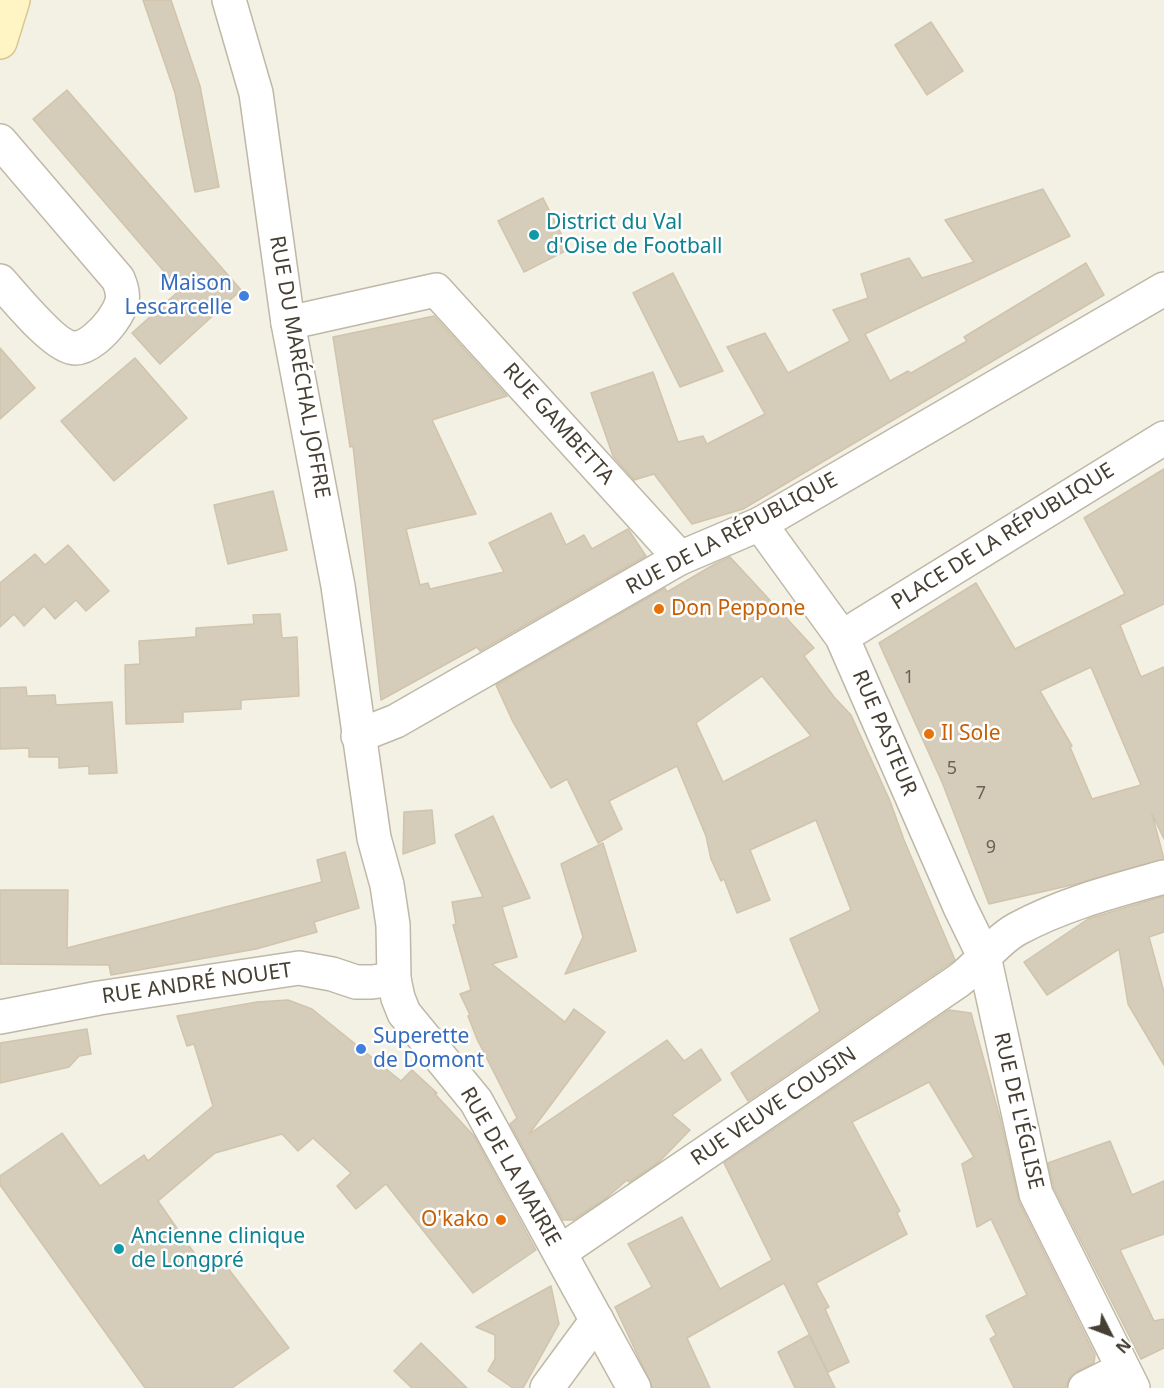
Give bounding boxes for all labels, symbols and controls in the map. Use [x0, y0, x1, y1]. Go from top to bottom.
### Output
place label: District du Val d'Oise de Football [546, 210, 722, 260]
marker: District du Val d'Oise de Football [527, 228, 541, 242]
street label: RUE DU MARÉCHAL JOFFRE [263, 234, 335, 500]
place label: Maison Lescarcelle [124, 271, 232, 321]
marker: Maison Lescarcelle [237, 289, 251, 303]
street label: RUE GAMBETTA [497, 358, 619, 490]
street label: PLACE DE LA RÉPUBLIQUE [887, 458, 1119, 616]
street label: RUE DE LA RÉPUBLIQUE [622, 468, 842, 600]
place label: Don Peppone [671, 596, 805, 622]
marker: Don Peppone [652, 602, 666, 616]
street label: RUE PASTEUR [846, 666, 922, 800]
house number: 1 [904, 667, 914, 689]
place label: Il Sole [941, 721, 1000, 747]
marker: Il Sole [922, 727, 936, 741]
house number: 5 [947, 758, 957, 780]
house number: 7 [976, 783, 986, 805]
house number: 9 [986, 837, 996, 859]
street label: RUE ANDRÉ NOUET [100, 958, 294, 1010]
place label: Superette de Domont [373, 1024, 484, 1074]
street label: RUE DE L'ÉGLISE [988, 1030, 1048, 1192]
marker: Superette de Domont [354, 1042, 368, 1056]
street label: RUE VEUVE COUSIN [686, 1042, 862, 1172]
street label: RUE DE LA MAIRIE [454, 1083, 566, 1251]
place label: O'kako [421, 1207, 489, 1233]
marker: O'kako [494, 1213, 508, 1227]
place label: Ancienne clinique de Longpré [131, 1224, 305, 1274]
marker: Ancienne clinique de Longpré [112, 1242, 126, 1256]
north arrow [1080, 1304, 1140, 1364]
text: N [1111, 1334, 1136, 1358]

